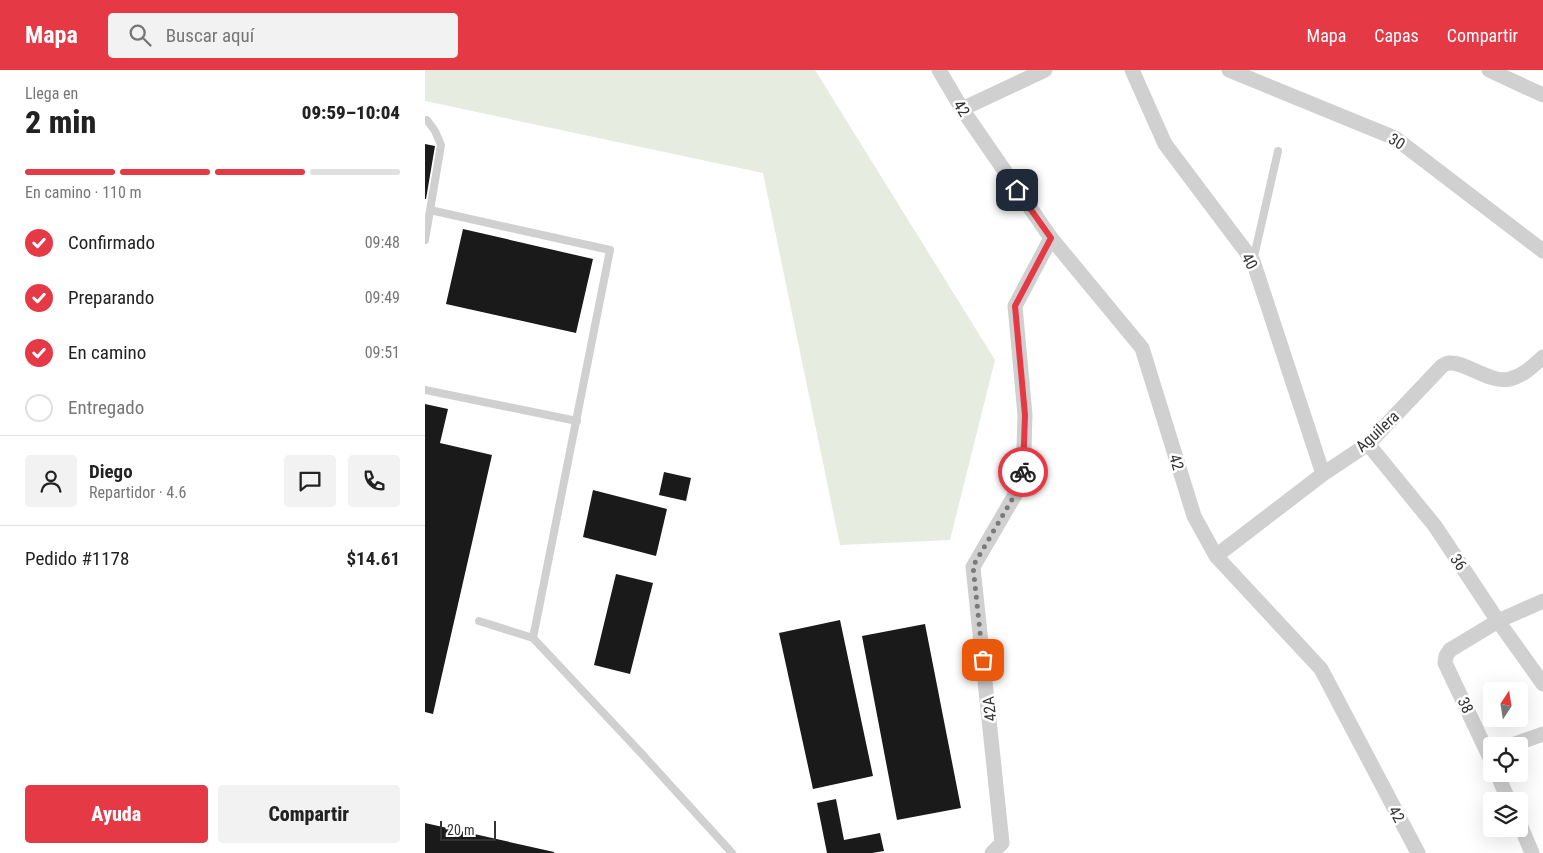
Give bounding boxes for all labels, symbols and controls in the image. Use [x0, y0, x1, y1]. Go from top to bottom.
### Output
search box [108, 13, 458, 58]
text: Mapa [25, 21, 78, 49]
icon: search [126, 21, 154, 49]
text: Buscar aquí [166, 24, 254, 47]
text: Mapa [1307, 25, 1346, 46]
text: Capas [1374, 25, 1419, 46]
text: Compartir [1447, 25, 1518, 46]
text: Llega en [25, 84, 78, 103]
street label: 42 [949, 97, 974, 120]
text: 09:59–10:04 [302, 101, 400, 124]
text: 2 min [25, 103, 96, 141]
street label: 30 [1385, 129, 1408, 154]
pin [996, 169, 1038, 211]
icon: home [1003, 176, 1031, 204]
text: En camino · 110 m [25, 183, 142, 202]
icon: check [25, 229, 53, 257]
text: Confirmado [68, 231, 155, 254]
text: 09:48 [365, 233, 400, 252]
street label: 40 [1237, 250, 1262, 273]
icon: check [25, 284, 53, 312]
text: Preparando [68, 286, 154, 309]
text: 09:49 [365, 288, 400, 307]
icon: check [25, 339, 53, 367]
text: En camino [68, 341, 146, 364]
text: 09:51 [365, 343, 400, 362]
text: Entregado [68, 396, 144, 419]
street label: Aguilera [1352, 407, 1403, 456]
courier [998, 447, 1048, 497]
street label: 42 [1165, 452, 1188, 473]
button: person [25, 455, 77, 507]
button: chat [284, 455, 336, 507]
button: phone [348, 455, 400, 507]
icon: bike [1009, 458, 1037, 486]
text: Diego [89, 460, 133, 483]
text: Repartidor · 4.6 [89, 483, 186, 502]
text: Pedido #1178 [25, 547, 129, 570]
text: $14.61 [346, 547, 400, 570]
street label: 36 [1446, 550, 1471, 574]
pin [962, 639, 1004, 681]
icon: bag [969, 646, 997, 674]
north arrow [1483, 682, 1527, 728]
map controls [1483, 682, 1528, 837]
street label: 38 [1454, 694, 1477, 716]
street label: 42A [979, 696, 1000, 722]
button: locate [1483, 737, 1528, 782]
button: Ayuda [25, 785, 208, 843]
button: Compartir [218, 785, 400, 843]
button: layers [1483, 792, 1528, 837]
street label: 42 [1384, 803, 1409, 826]
scale bar [440, 818, 496, 841]
text: 20 m [447, 822, 475, 838]

